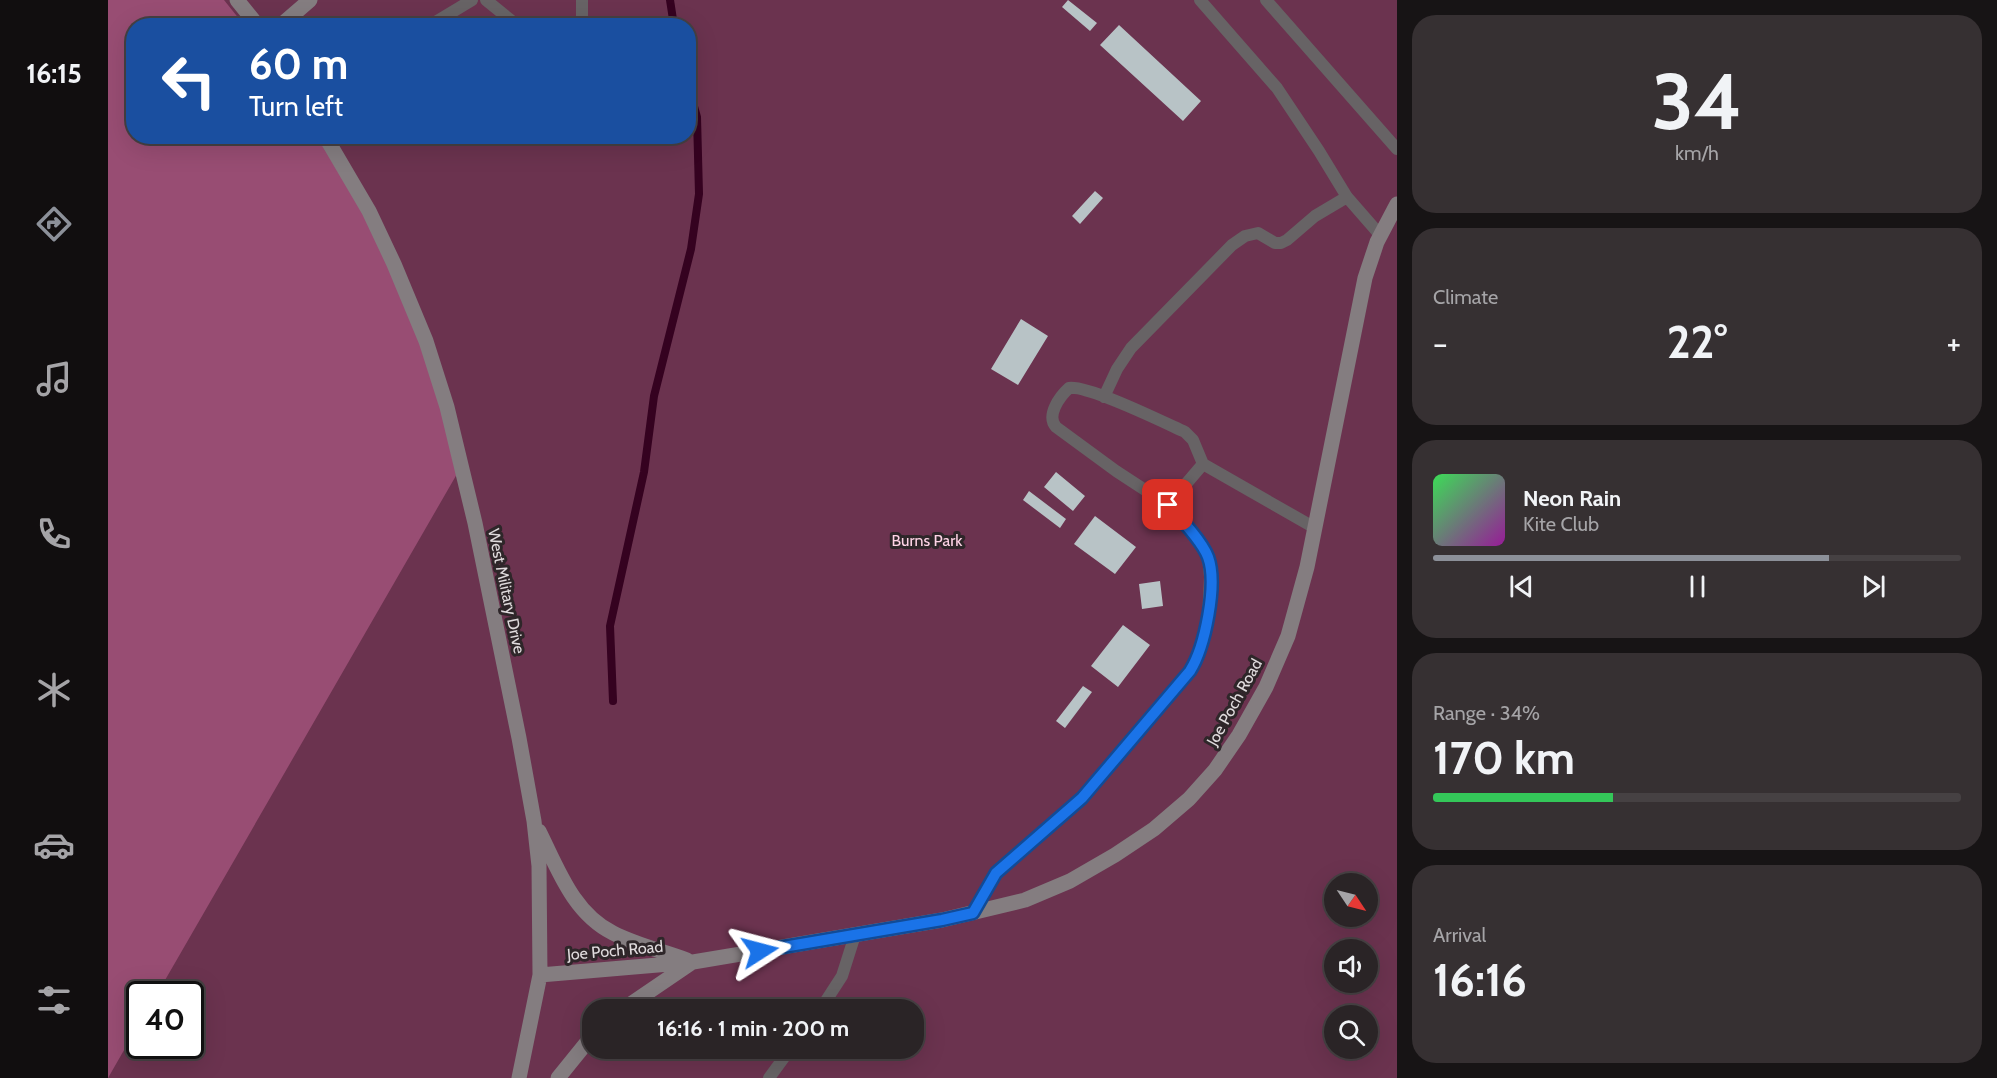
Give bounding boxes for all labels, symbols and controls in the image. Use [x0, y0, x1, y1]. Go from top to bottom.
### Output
text: 60 m [249, 38, 348, 90]
icon: left [150, 42, 228, 120]
text: 34 [1652, 54, 1742, 149]
text: 16:15 [26, 57, 82, 90]
text: Turn left [249, 90, 343, 123]
text: km/h [1675, 141, 1719, 165]
icon: directions [33, 203, 75, 245]
text: Climate [1433, 285, 1498, 309]
text: 22° [1667, 315, 1727, 369]
text: − [1433, 323, 1448, 363]
text: + [1946, 323, 1961, 363]
icon: music [33, 358, 75, 400]
pin [1142, 479, 1193, 530]
text: Neon Rain [1523, 485, 1621, 512]
icon: arrive [1151, 488, 1184, 521]
text: Kite Club [1523, 512, 1599, 536]
icon: phone [33, 513, 75, 555]
street label: West Military Drive [484, 527, 529, 655]
park label: Burns Park [892, 531, 963, 550]
icon: previous [1505, 570, 1538, 603]
icon: pause [1681, 570, 1714, 603]
icon: next [1857, 570, 1890, 603]
street label: Joe Poch Road [1202, 655, 1266, 750]
icon: climate [33, 669, 75, 711]
text: Range · 34% [1433, 701, 1540, 725]
text: 170 km [1433, 731, 1575, 785]
icon: car [33, 824, 75, 866]
north arrow [1324, 873, 1378, 927]
map controls [1324, 873, 1378, 1059]
position arrow [728, 919, 792, 983]
text: Arrival [1433, 923, 1486, 947]
street label: Joe Poch Road [565, 937, 664, 964]
button: sound [1324, 939, 1378, 993]
text: 16:16 [1433, 953, 1527, 1007]
icon: filters [33, 979, 75, 1021]
speed limit sign: 40 [126, 981, 204, 1059]
button: search [1324, 1005, 1378, 1059]
text: 16:16 · 1 min · 200 m [657, 1015, 849, 1042]

